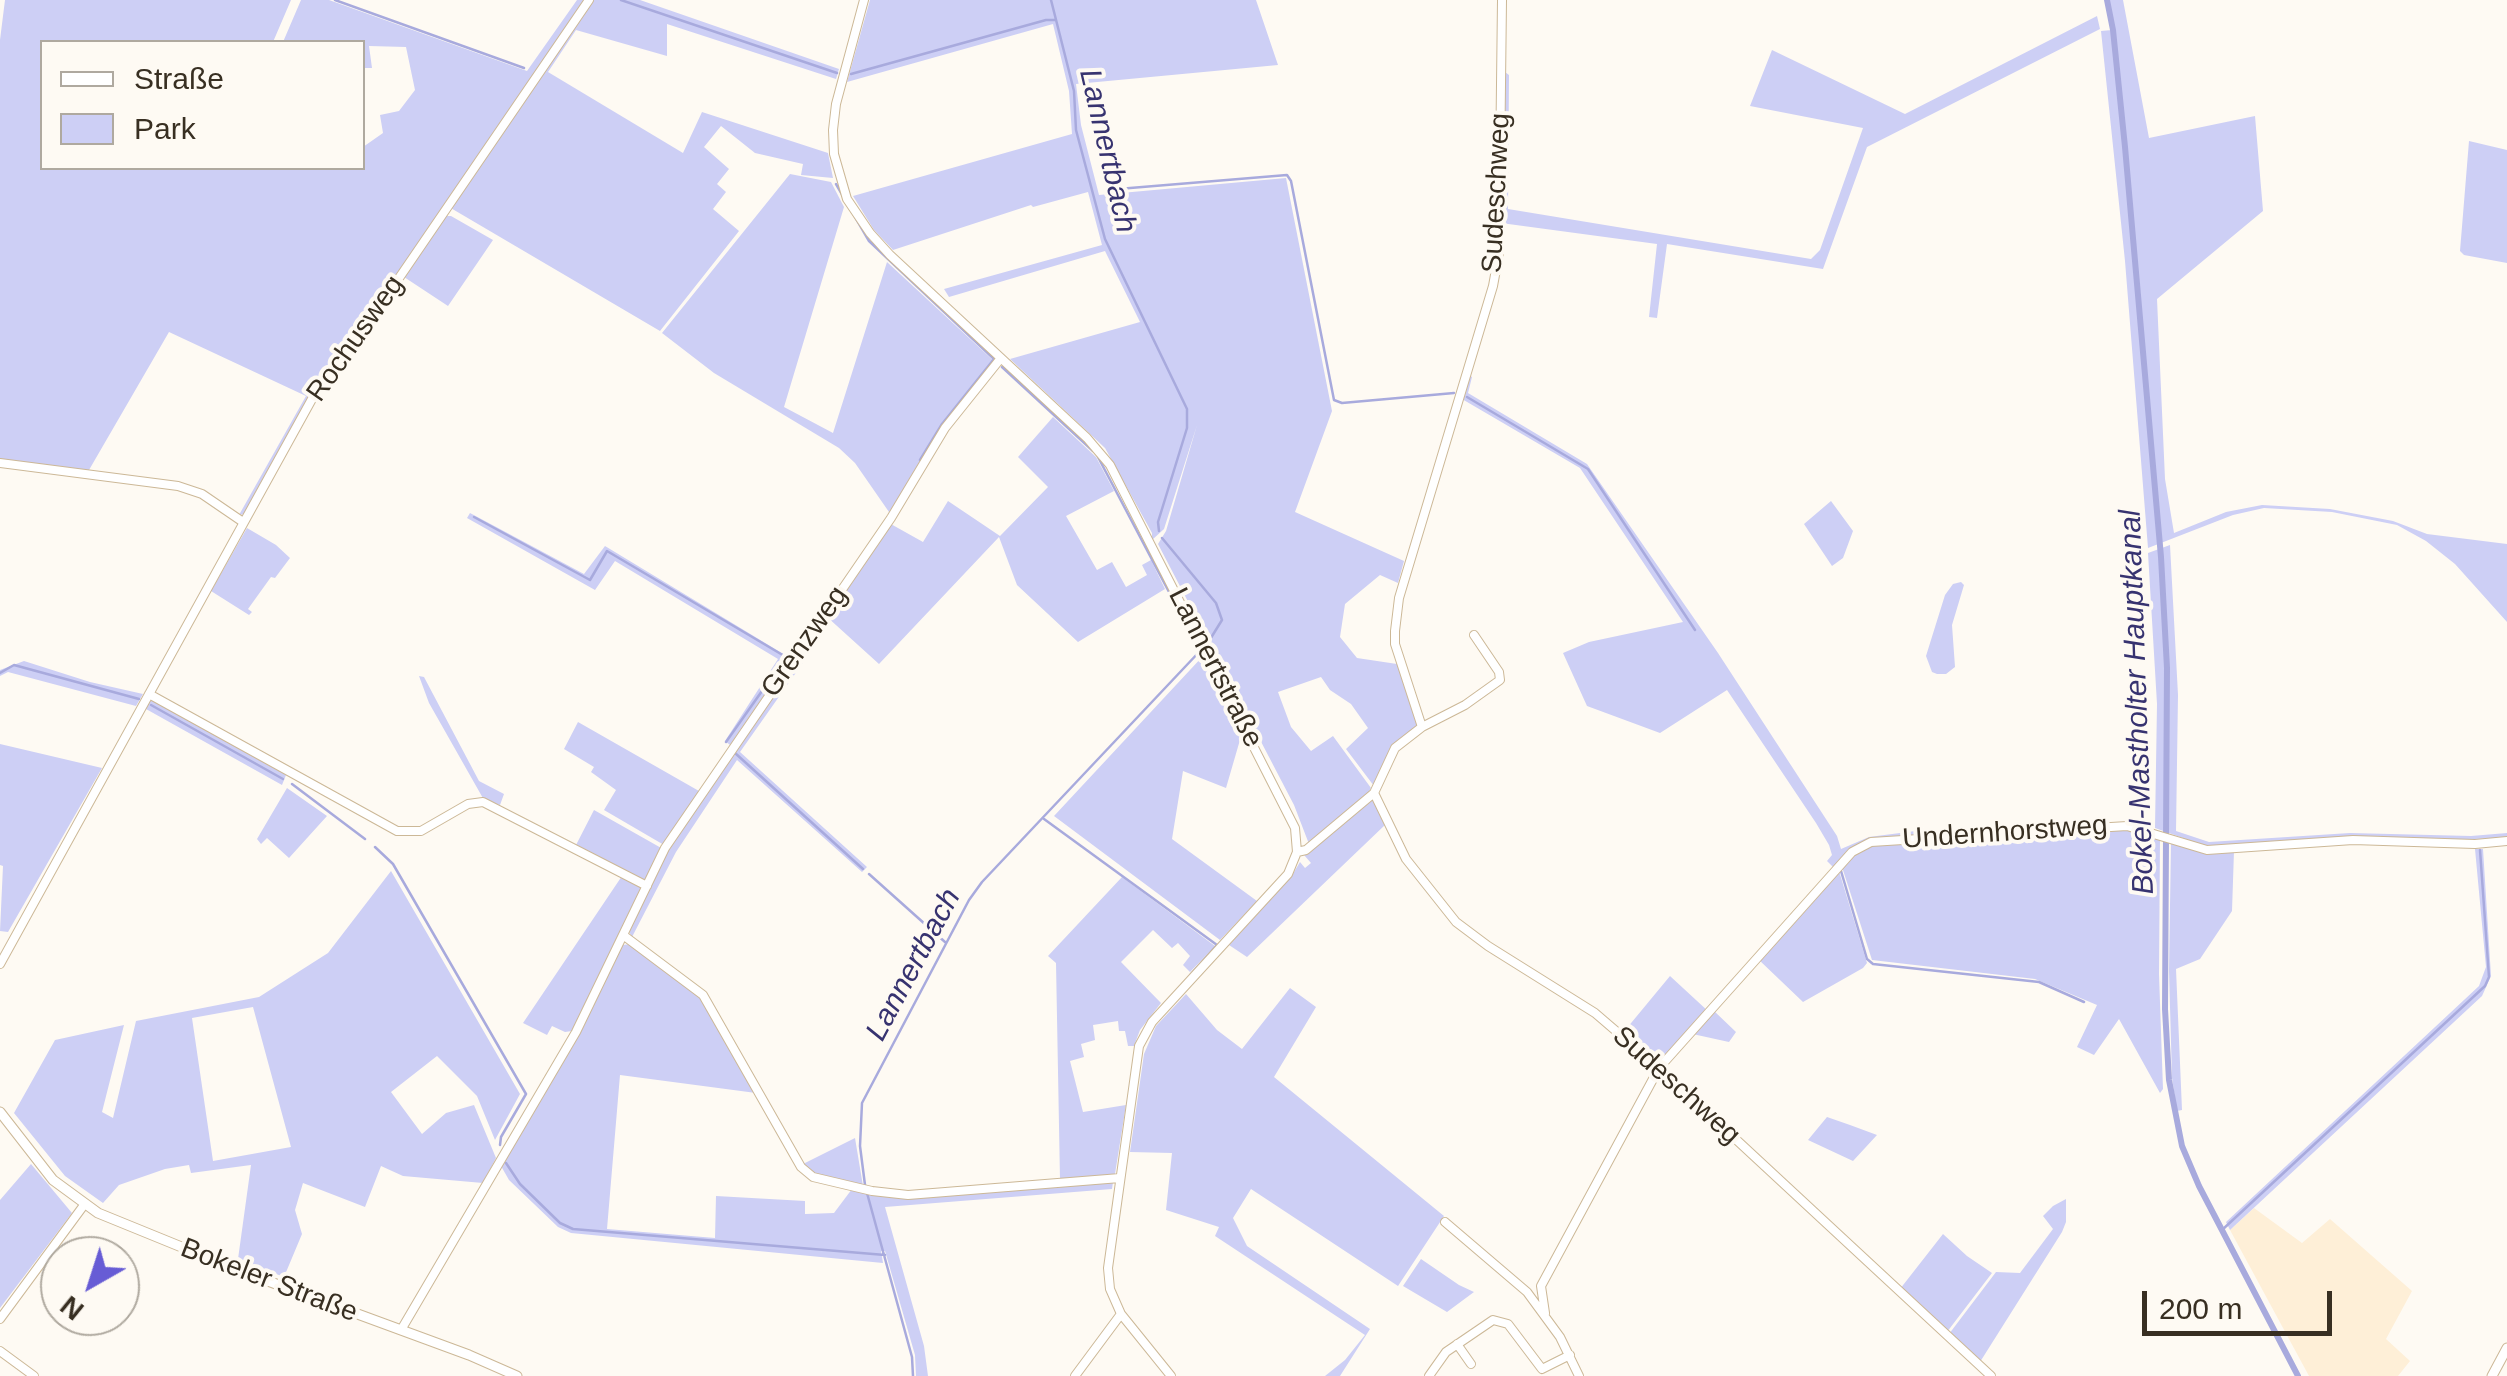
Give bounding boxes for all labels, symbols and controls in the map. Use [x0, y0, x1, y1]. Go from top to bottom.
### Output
legend [40, 40, 365, 170]
text: Straße [134, 62, 224, 95]
water label: Lannertbach [1071, 66, 1143, 236]
text: Park [134, 112, 196, 145]
street label: Sudeschweg [1476, 112, 1518, 274]
street label: Rochusweg [300, 269, 412, 409]
water label: Bokel-Mastholter Hauptkanal [2113, 509, 2163, 895]
street label: Grenzweg [755, 580, 855, 704]
street label: Lannertstraße [1160, 583, 1270, 753]
street label: Undernhorstweg [1901, 809, 2109, 857]
water label: Lannertbach [859, 883, 969, 1047]
street label: Sudeschweg [1605, 1020, 1747, 1152]
street label: Bokeler Straße [176, 1232, 362, 1330]
north arrow [40, 1236, 140, 1336]
scale bar [2147, 1271, 2337, 1333]
text: N [54, 1290, 90, 1327]
text: 200 m [2159, 1292, 2242, 1325]

